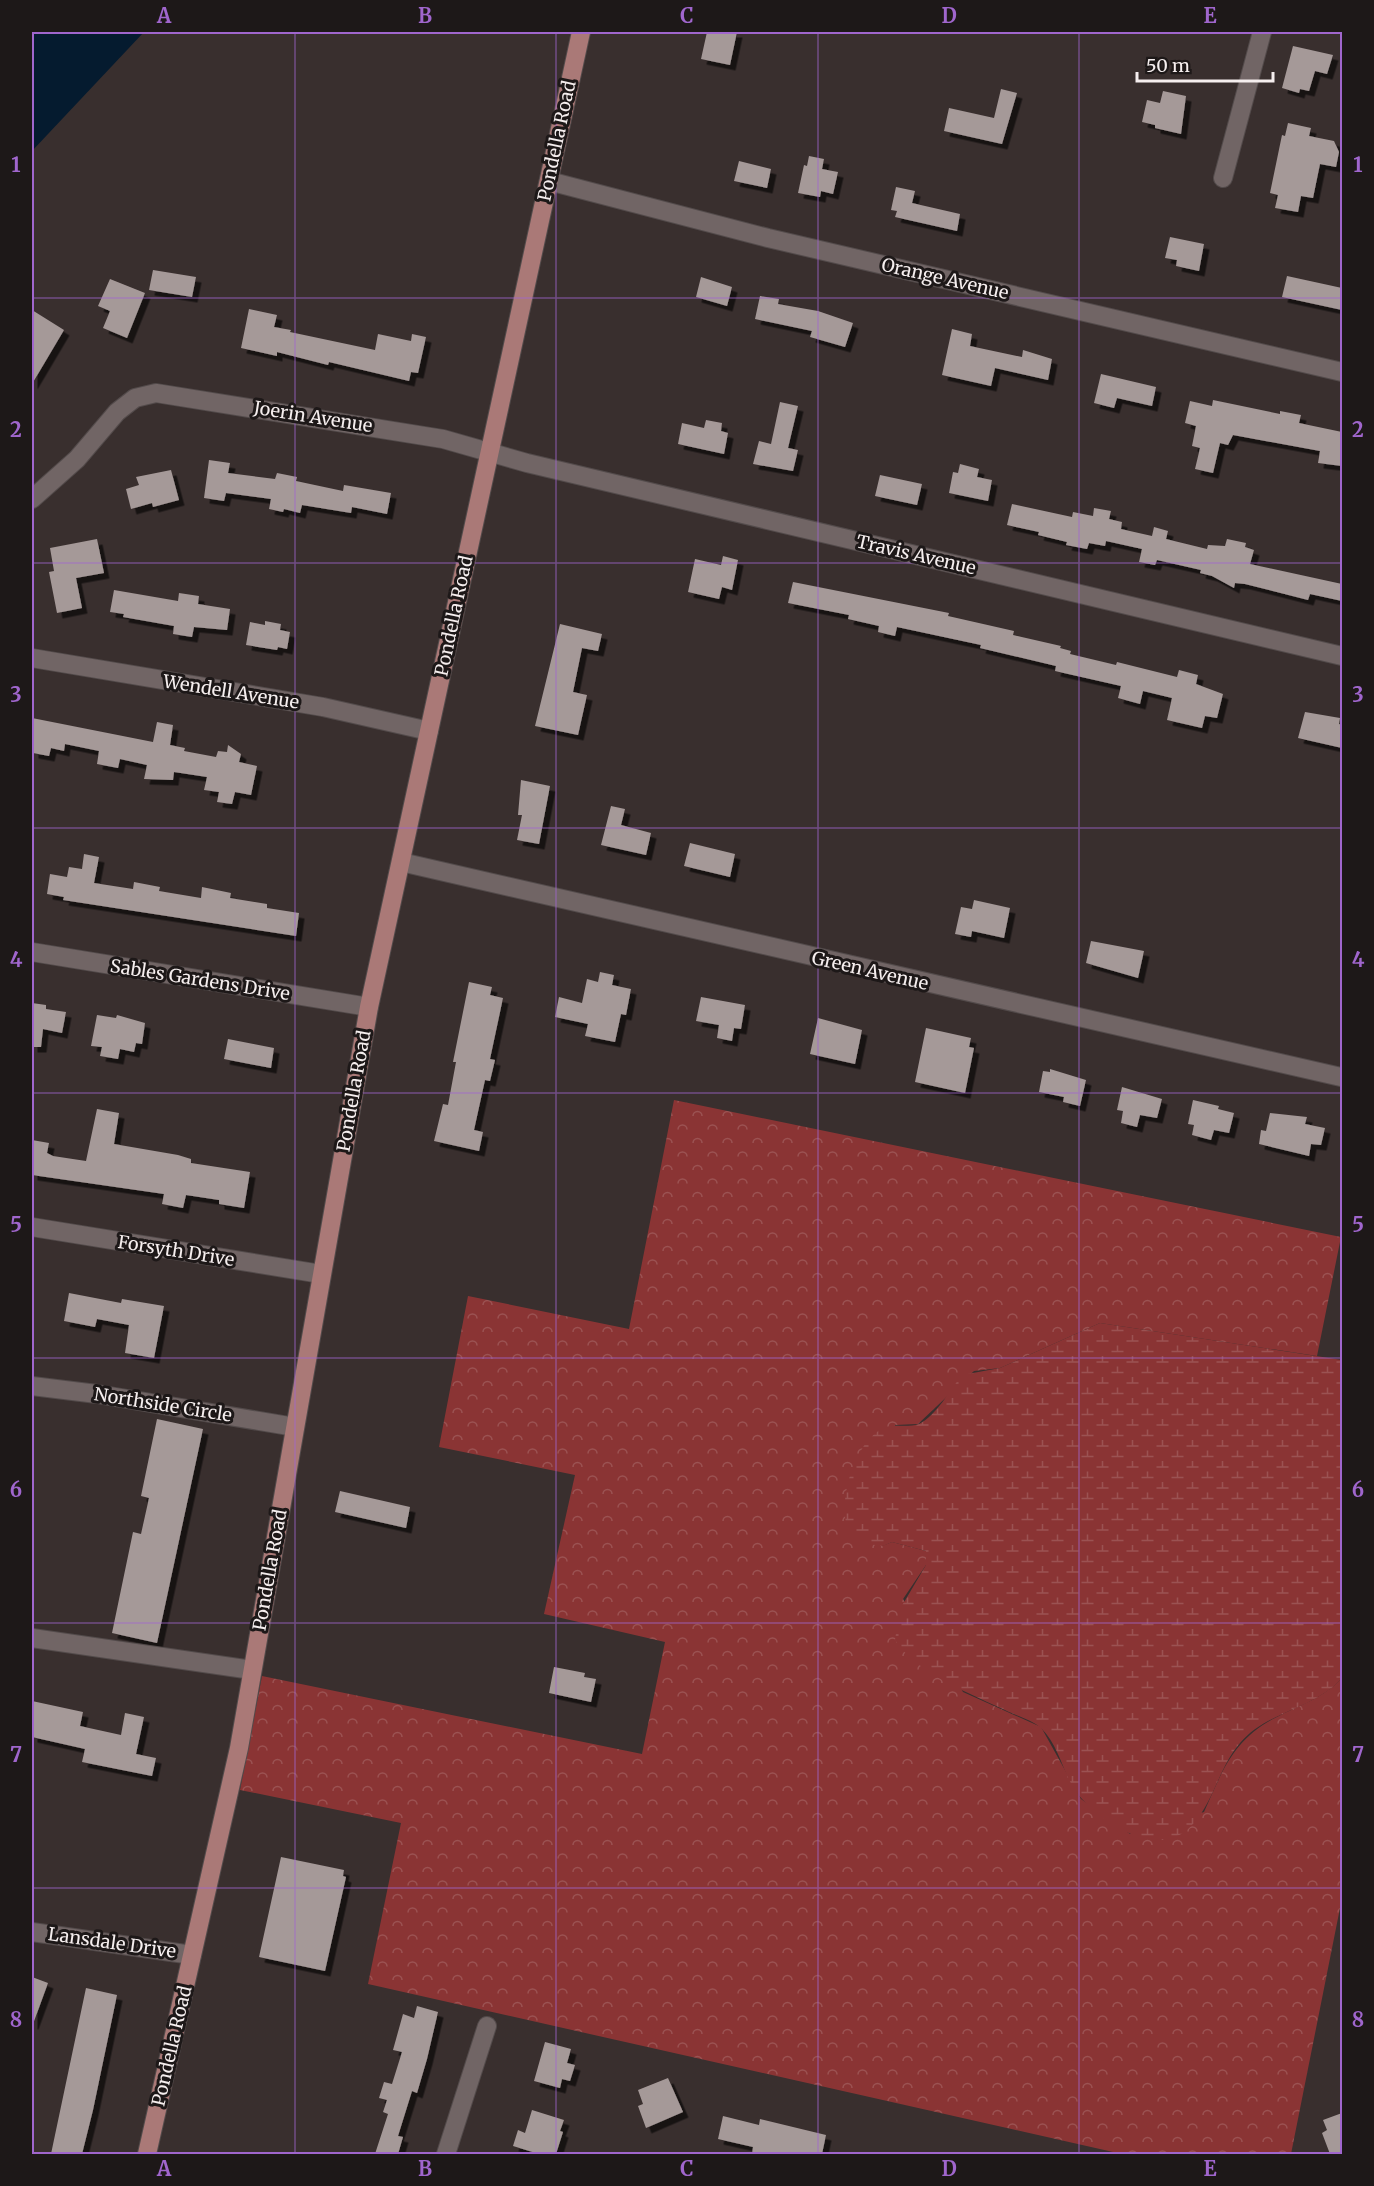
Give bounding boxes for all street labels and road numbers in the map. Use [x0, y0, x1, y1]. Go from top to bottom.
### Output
street label: Pondella Road [532, 78, 581, 203]
street label: Orange Avenue [879, 253, 1011, 304]
street label: Joerin Avenue [251, 396, 374, 437]
street label: Travis Avenue [854, 530, 978, 579]
street label: Pondella Road [429, 553, 478, 678]
street label: Wendell Avenue [160, 669, 301, 714]
street label: Green Avenue [810, 946, 931, 995]
street label: Sables Gardens Drive [109, 954, 292, 1005]
street label: Pondella Road [332, 1028, 376, 1153]
street label: Forsyth Drive [116, 1230, 236, 1271]
street label: Northside Circle [93, 1382, 234, 1427]
street label: Pondella Road [248, 1507, 292, 1632]
street label: Lansdale Drive [47, 1922, 178, 1963]
street label: Pondella Road [146, 1983, 197, 2108]

